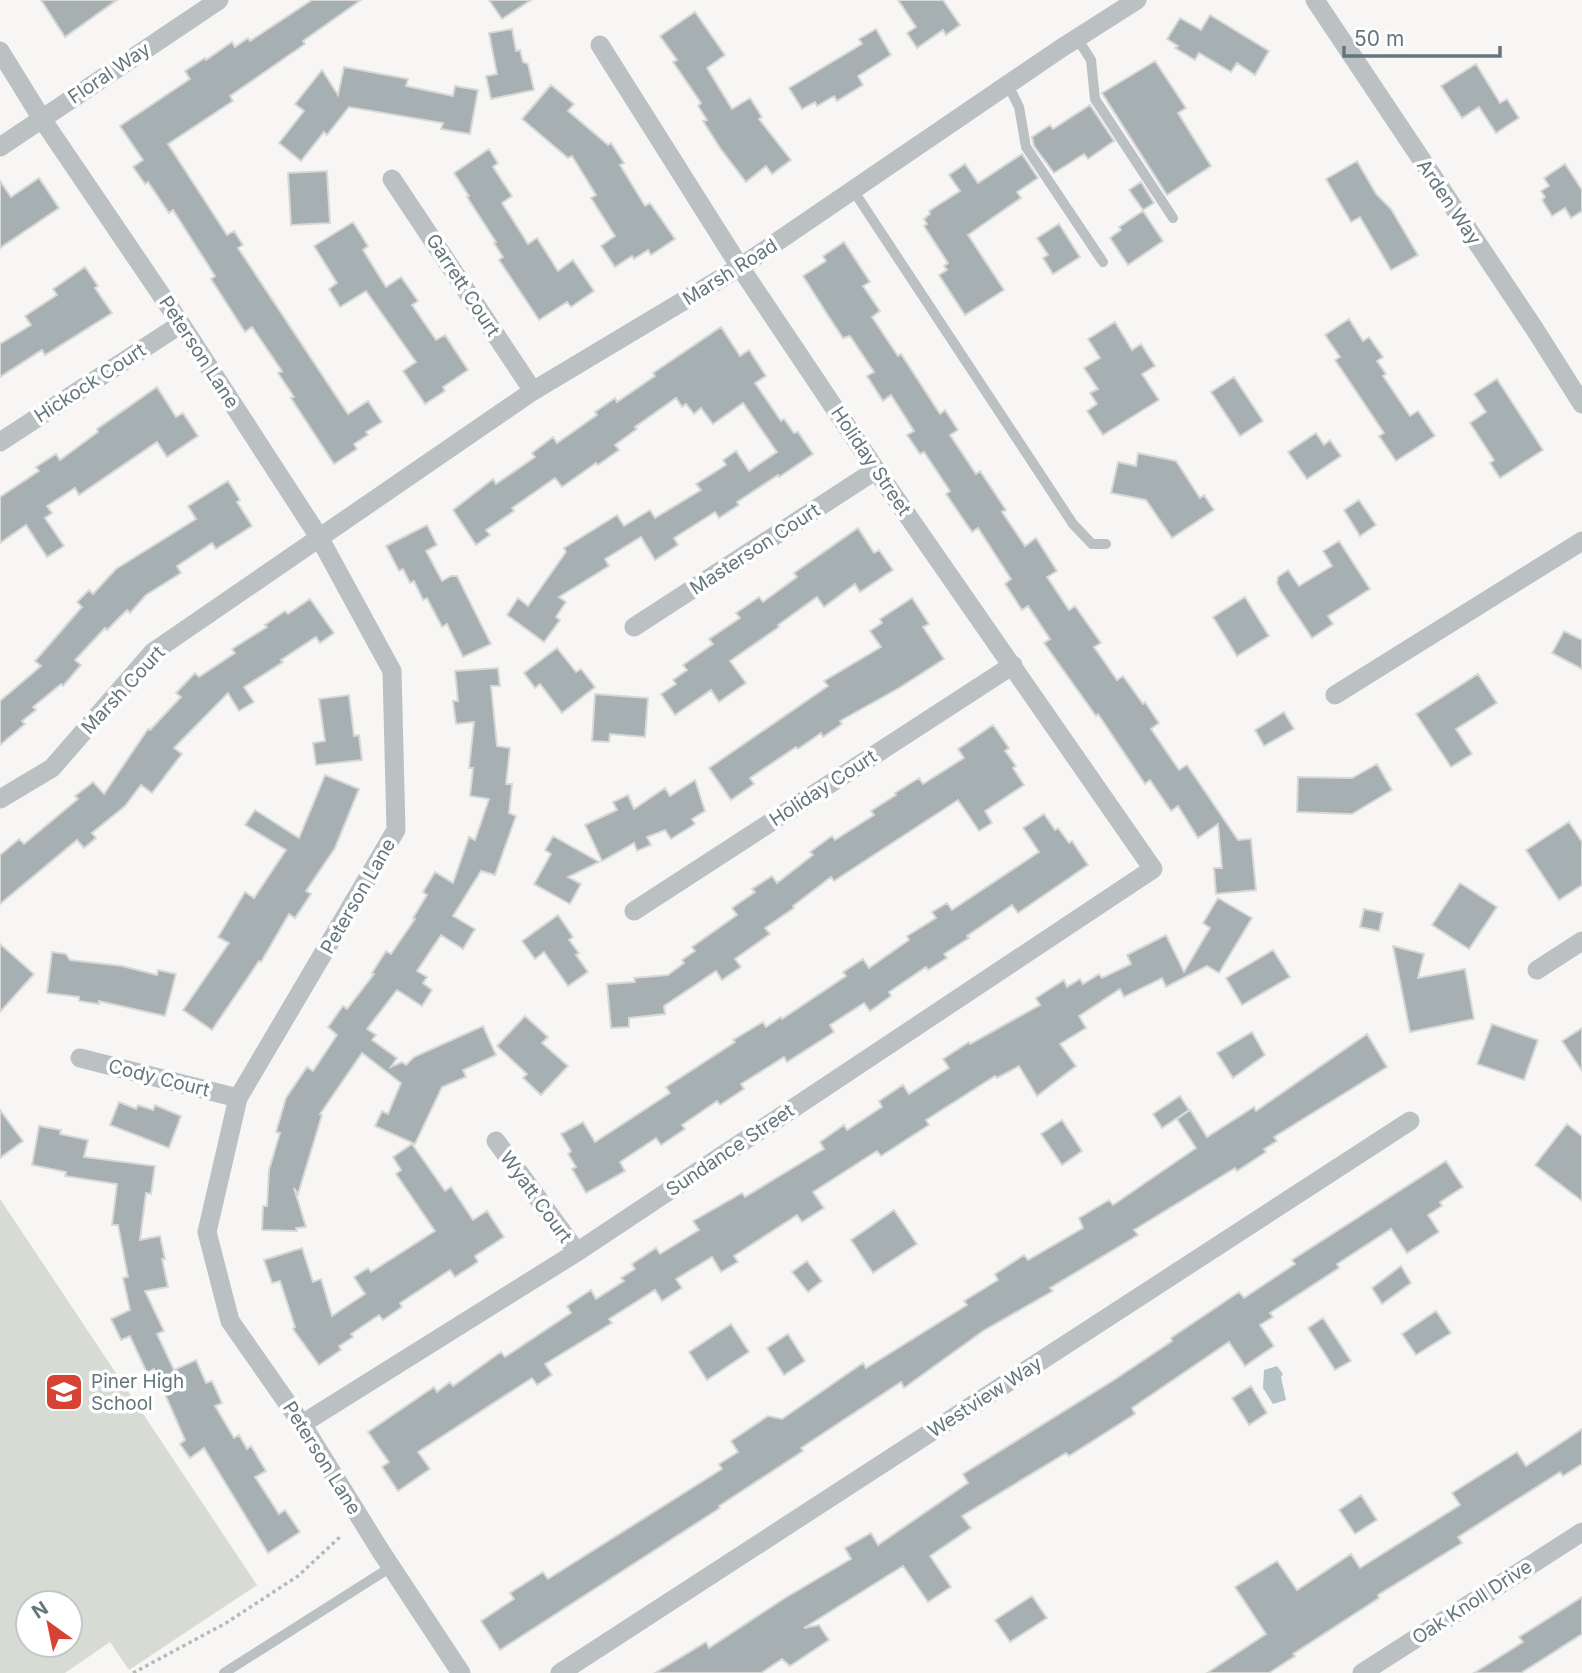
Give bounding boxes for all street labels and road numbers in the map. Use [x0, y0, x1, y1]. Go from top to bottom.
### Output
street label: Floral Way [64, 37, 155, 109]
street label: Arden Way [1412, 155, 1486, 249]
street label: Garrett Court [421, 229, 505, 341]
street label: Marsh Road [678, 234, 782, 310]
street label: Peterson Lane [154, 292, 244, 412]
street label: Hickock Court [30, 339, 150, 427]
street label: Holiday Street [826, 402, 916, 520]
street label: Masterson Court [686, 498, 824, 600]
street label: Marsh Court [76, 641, 170, 739]
street label: Holiday Court [765, 745, 881, 831]
street label: Peterson Lane [316, 834, 400, 958]
street label: Cody Court [106, 1054, 212, 1102]
street label: Sundance Street [662, 1099, 798, 1201]
street label: Wyatt Court [495, 1147, 577, 1247]
street label: Westview Way [924, 1351, 1047, 1442]
street label: Peterson Lane [278, 1397, 366, 1519]
street label: Oak Knoll Drive [1408, 1555, 1536, 1649]

